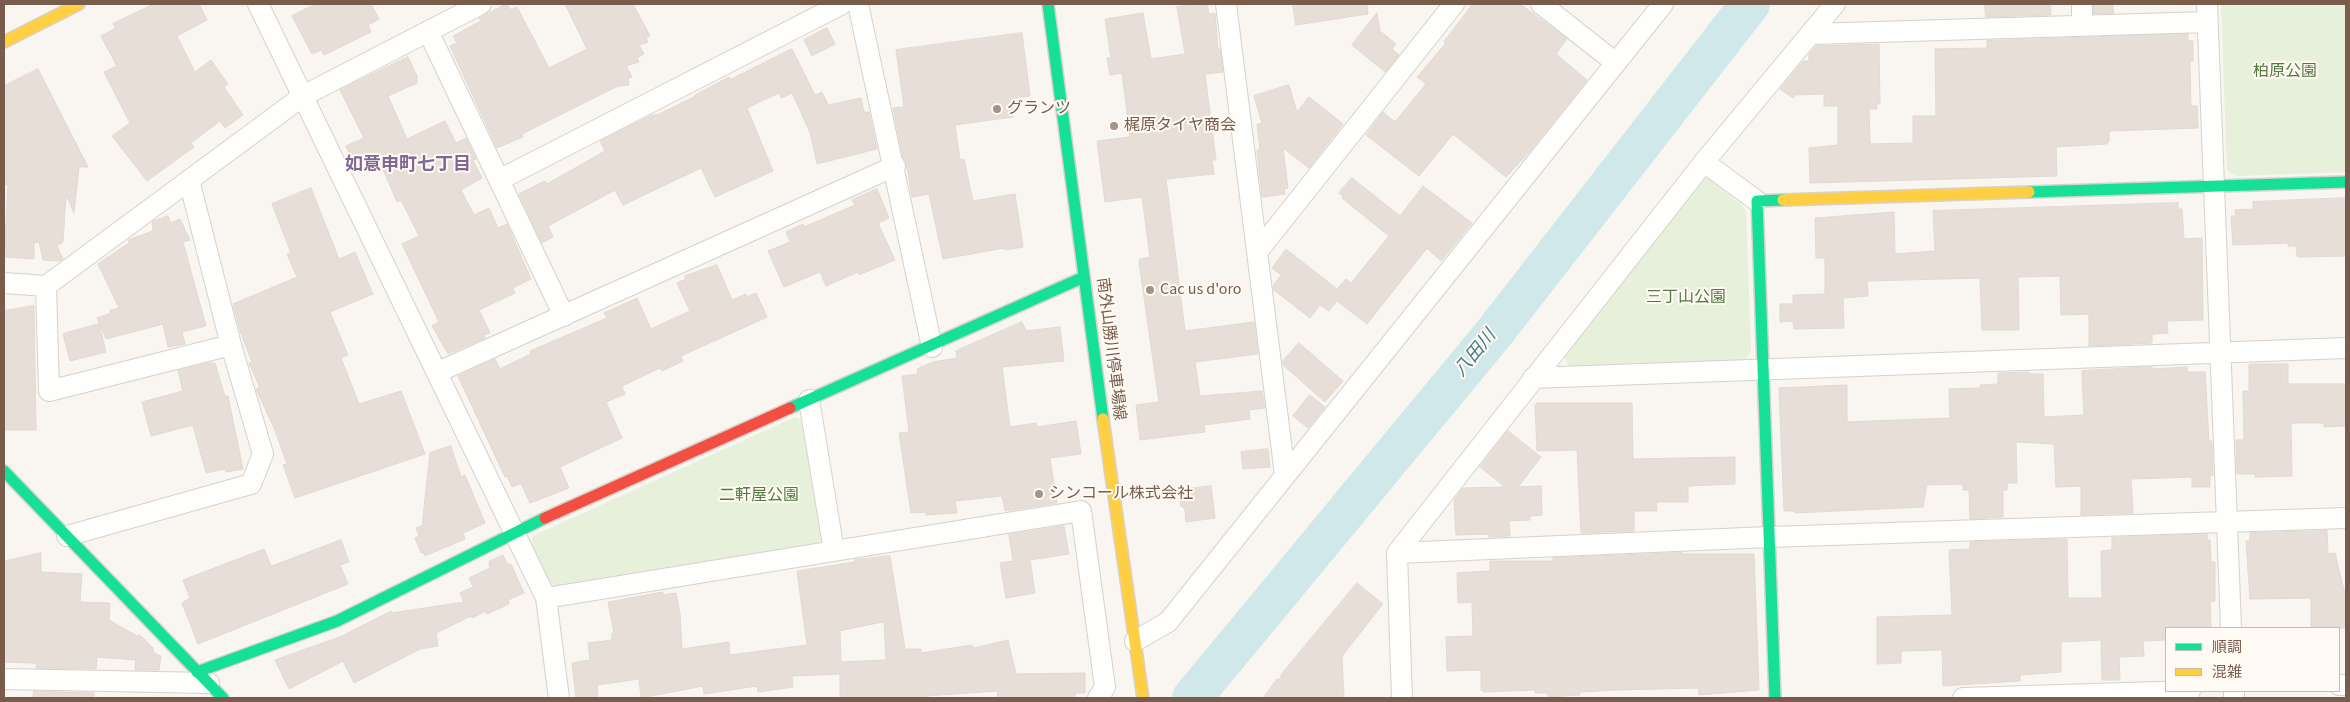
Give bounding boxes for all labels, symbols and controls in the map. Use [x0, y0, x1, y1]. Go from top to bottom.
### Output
park label: 柏原公園 [2253, 62, 2317, 82]
place label: グランツ [1007, 99, 1071, 119]
marker: グランツ [991, 103, 1003, 115]
place label: 梶原タイヤ商会 [1124, 116, 1236, 136]
marker: 梶原タイヤ商会 [1108, 120, 1120, 132]
district label: 如意申町七丁目 [345, 155, 471, 177]
street label: 南外山勝川停車場線 [1092, 276, 1128, 422]
place label: Cac us d'oro [1160, 280, 1241, 300]
marker: Cac us d'oro [1144, 284, 1156, 296]
park label: 三丁山公園 [1646, 288, 1726, 308]
water label: 八田川 [1451, 326, 1501, 382]
place label: シンコール株式会社 [1049, 484, 1193, 504]
park label: 二軒屋公園 [719, 486, 799, 506]
marker: シンコール株式会社 [1033, 488, 1045, 500]
legend [2165, 627, 2340, 692]
text: 順調 [2212, 637, 2242, 658]
text: 混雑 [2212, 662, 2242, 683]

